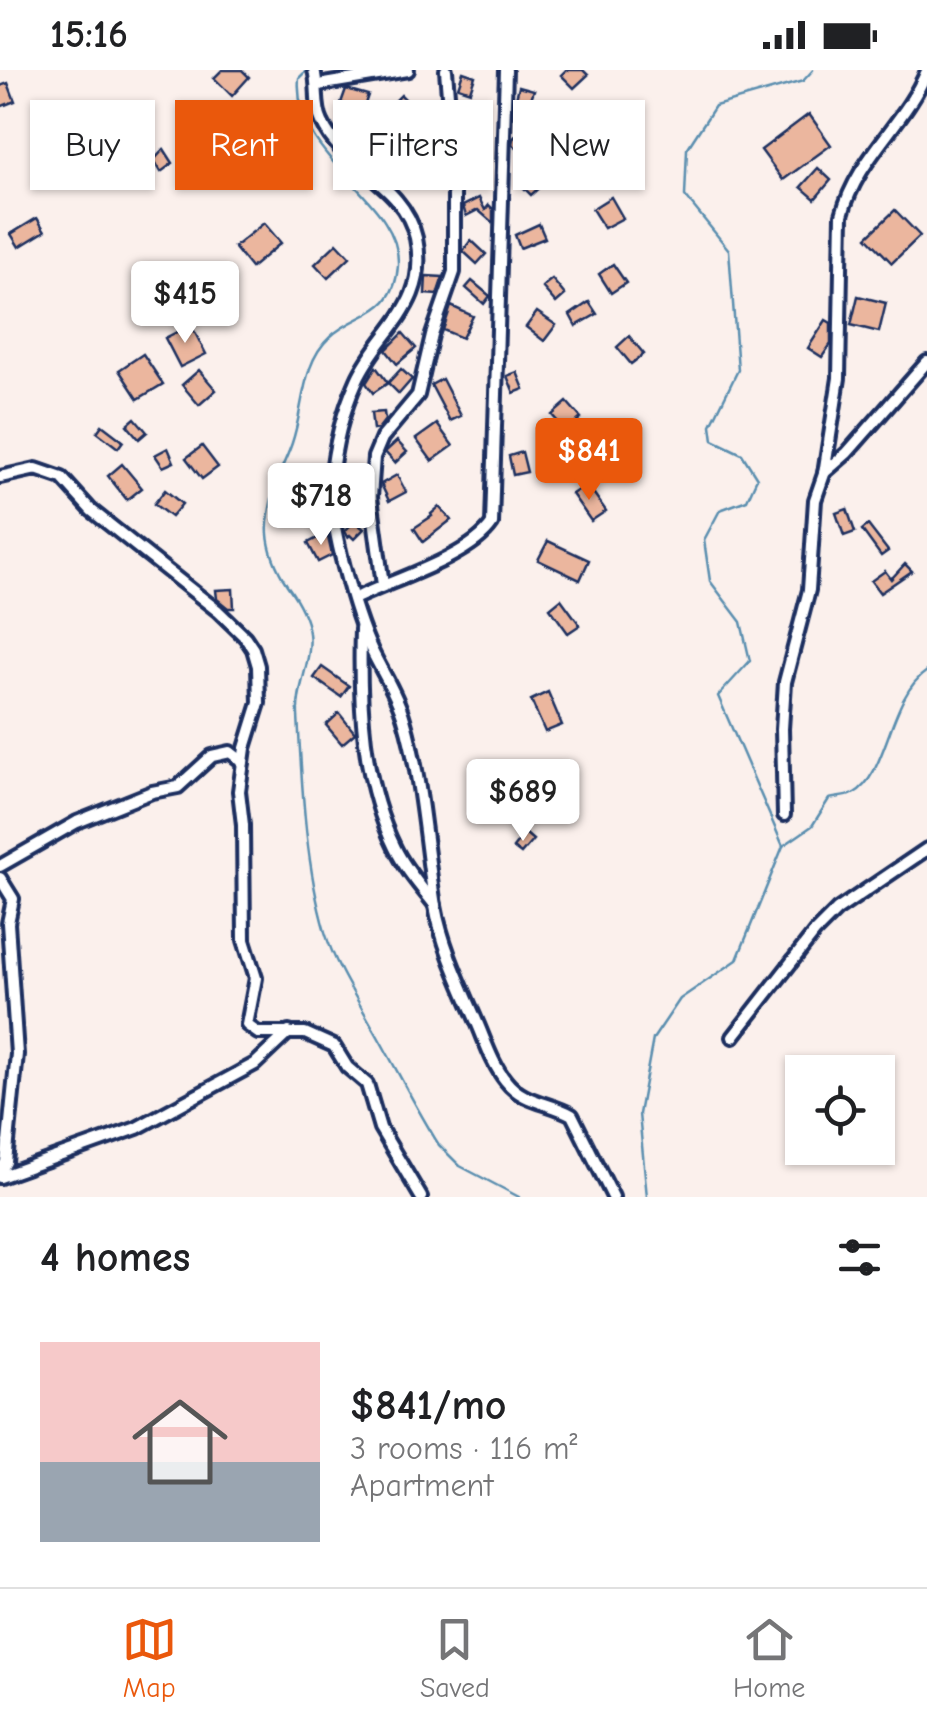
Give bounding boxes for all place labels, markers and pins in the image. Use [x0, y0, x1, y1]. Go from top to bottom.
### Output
pin: $415 [126, 261, 244, 346]
pin: $841 [530, 418, 648, 503]
pin: $718 [262, 463, 380, 548]
pin: $689 [464, 759, 582, 844]

